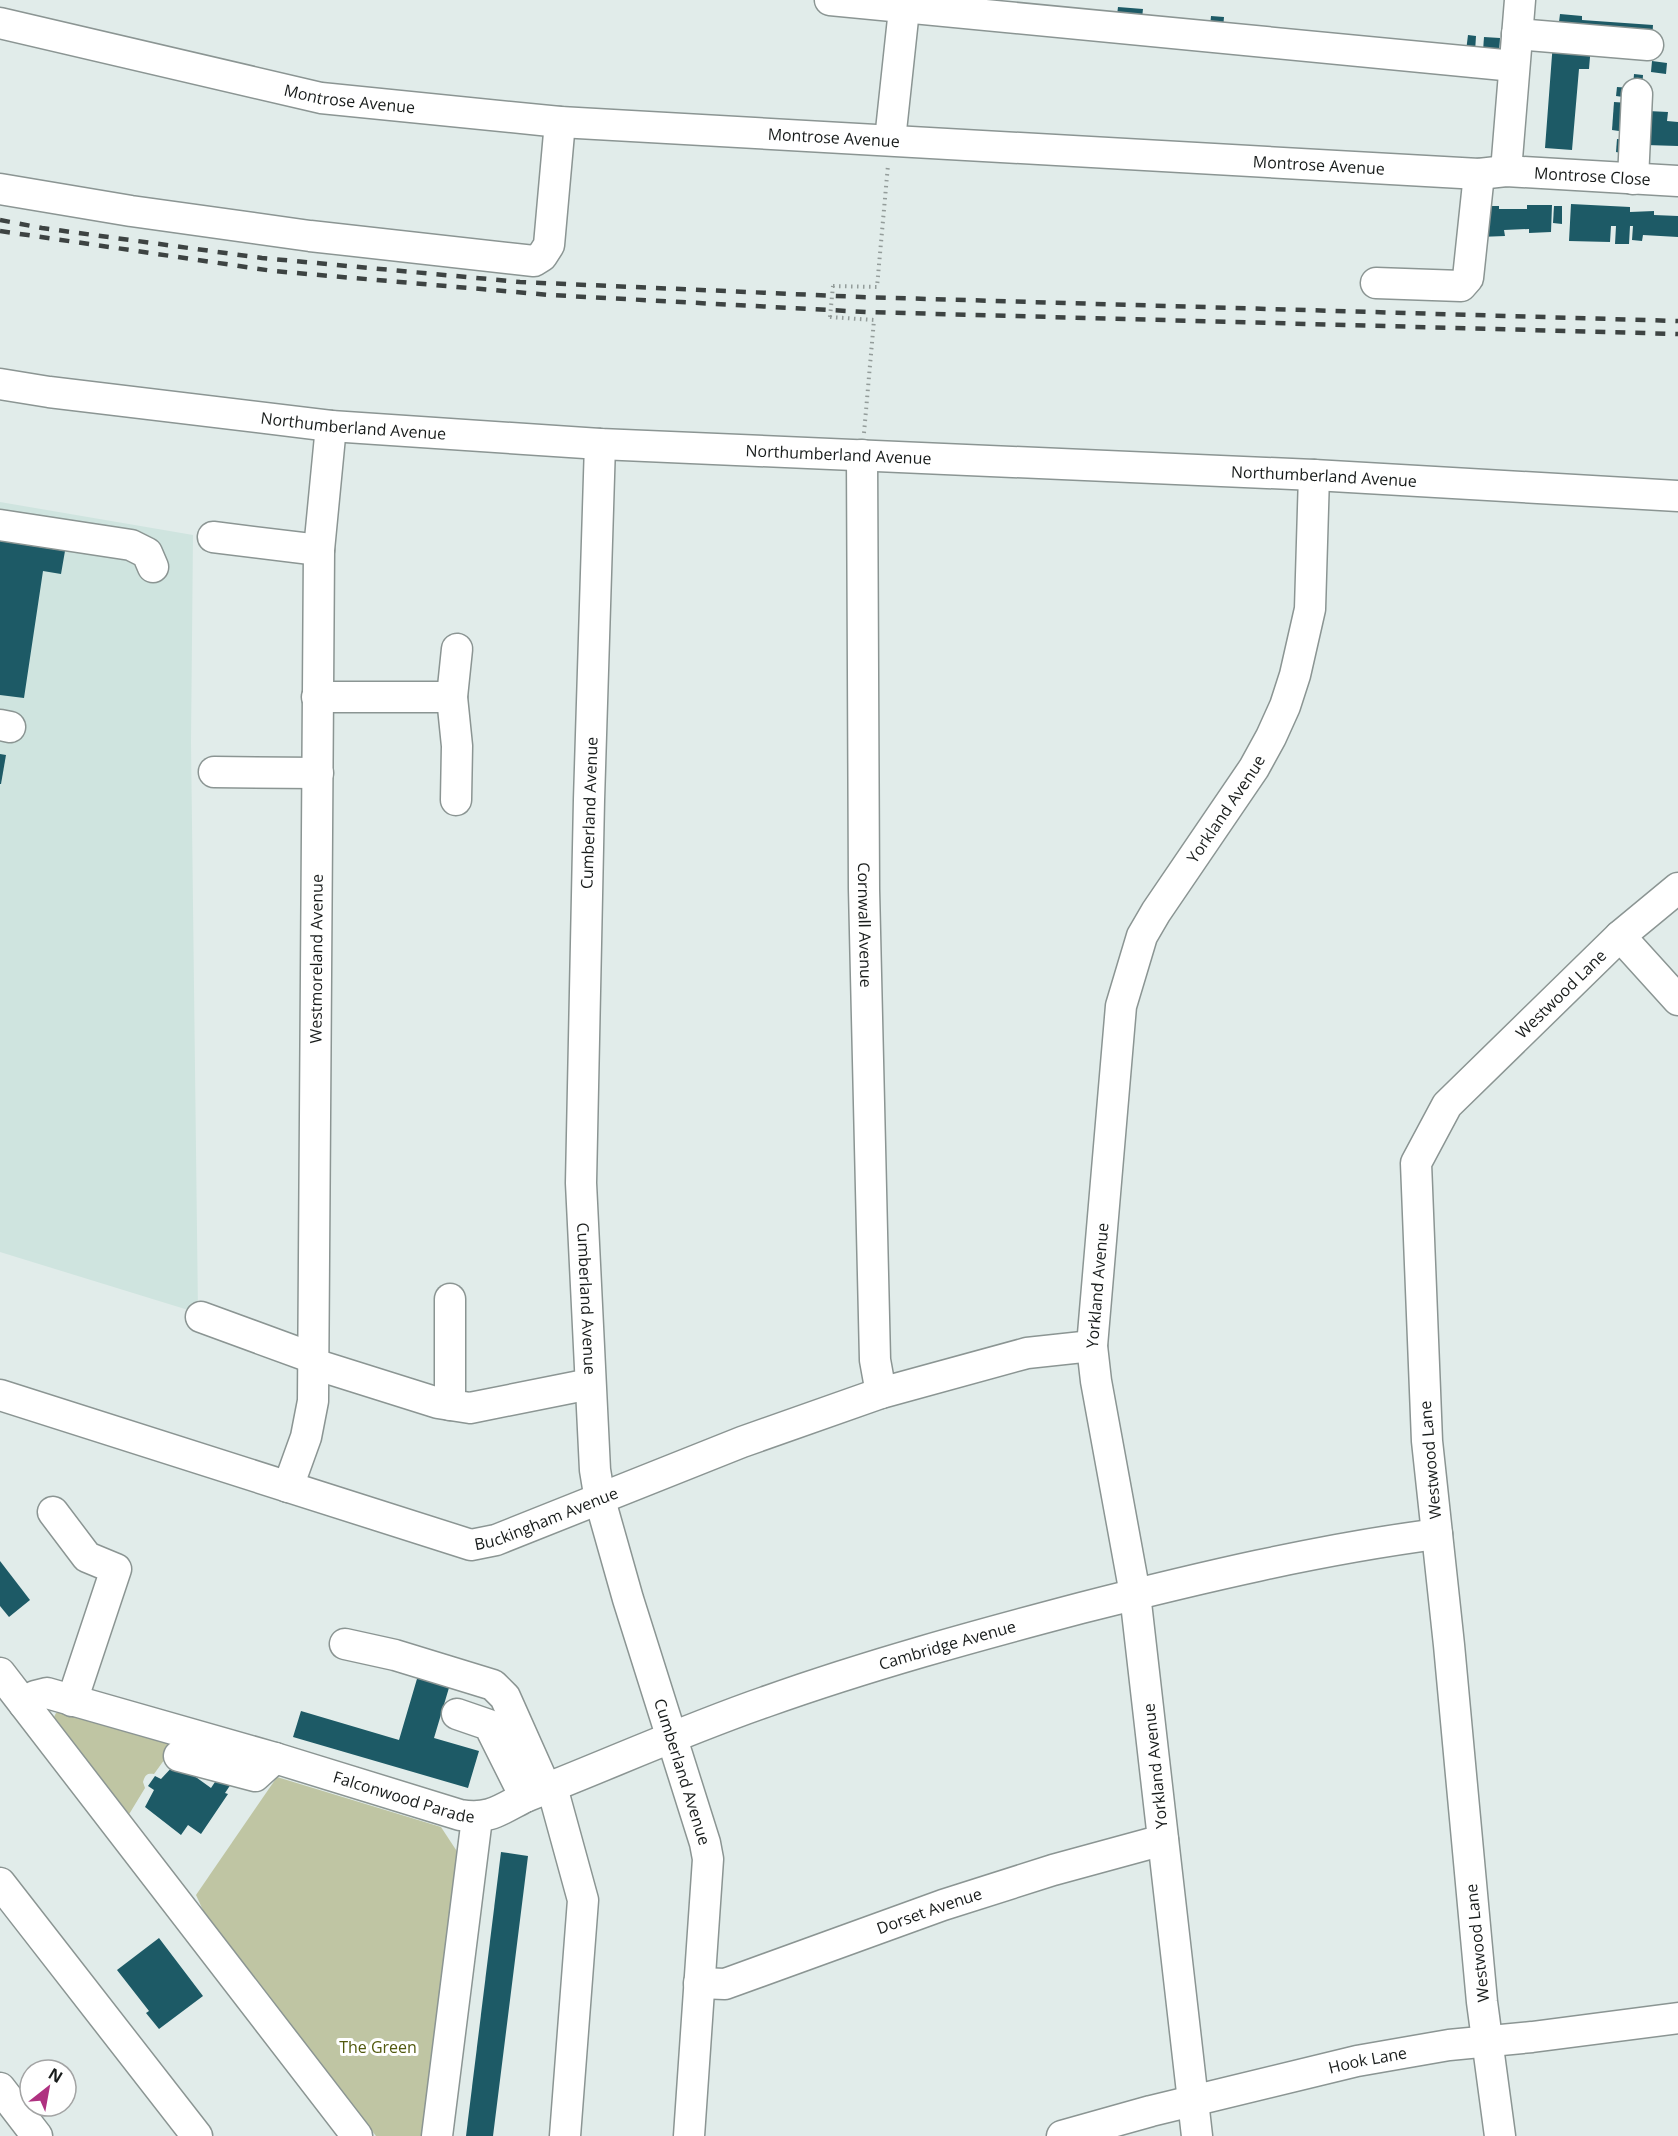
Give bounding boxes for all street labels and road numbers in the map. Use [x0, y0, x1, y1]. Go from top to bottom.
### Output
street label: Montrose Avenue [282, 79, 416, 118]
street label: Montrose Avenue [767, 123, 900, 152]
street label: Montrose Avenue [1252, 150, 1386, 180]
street label: Montrose Close [1533, 162, 1651, 190]
street label: Northumberland Avenue [259, 407, 447, 445]
street label: Northumberland Avenue [745, 439, 932, 469]
street label: Northumberland Avenue [1231, 460, 1418, 492]
street label: Cumberland Avenue [575, 736, 603, 890]
street label: Yorkland Avenue [1182, 751, 1270, 867]
street label: Cornwall Avenue [853, 862, 877, 988]
street label: Westmoreland Avenue [305, 874, 328, 1044]
street label: Westwood Lane [1511, 944, 1611, 1043]
street label: Cumberland Avenue [572, 1222, 601, 1375]
street label: Yorkland Avenue [1081, 1222, 1113, 1349]
street label: Westwood Lane [1414, 1400, 1446, 1520]
street label: Buckingham Avenue [472, 1482, 621, 1555]
street label: Cambridge Avenue [876, 1615, 1018, 1675]
street label: Cumberland Avenue [649, 1696, 716, 1848]
street label: Yorkland Avenue [1137, 1702, 1173, 1830]
street label: Falconwood Parade [331, 1766, 475, 1827]
street label: Dorset Avenue [874, 1882, 985, 1939]
street label: Westwood Lane [1460, 1883, 1494, 2003]
street label: Hook Lane [1326, 2042, 1409, 2079]

